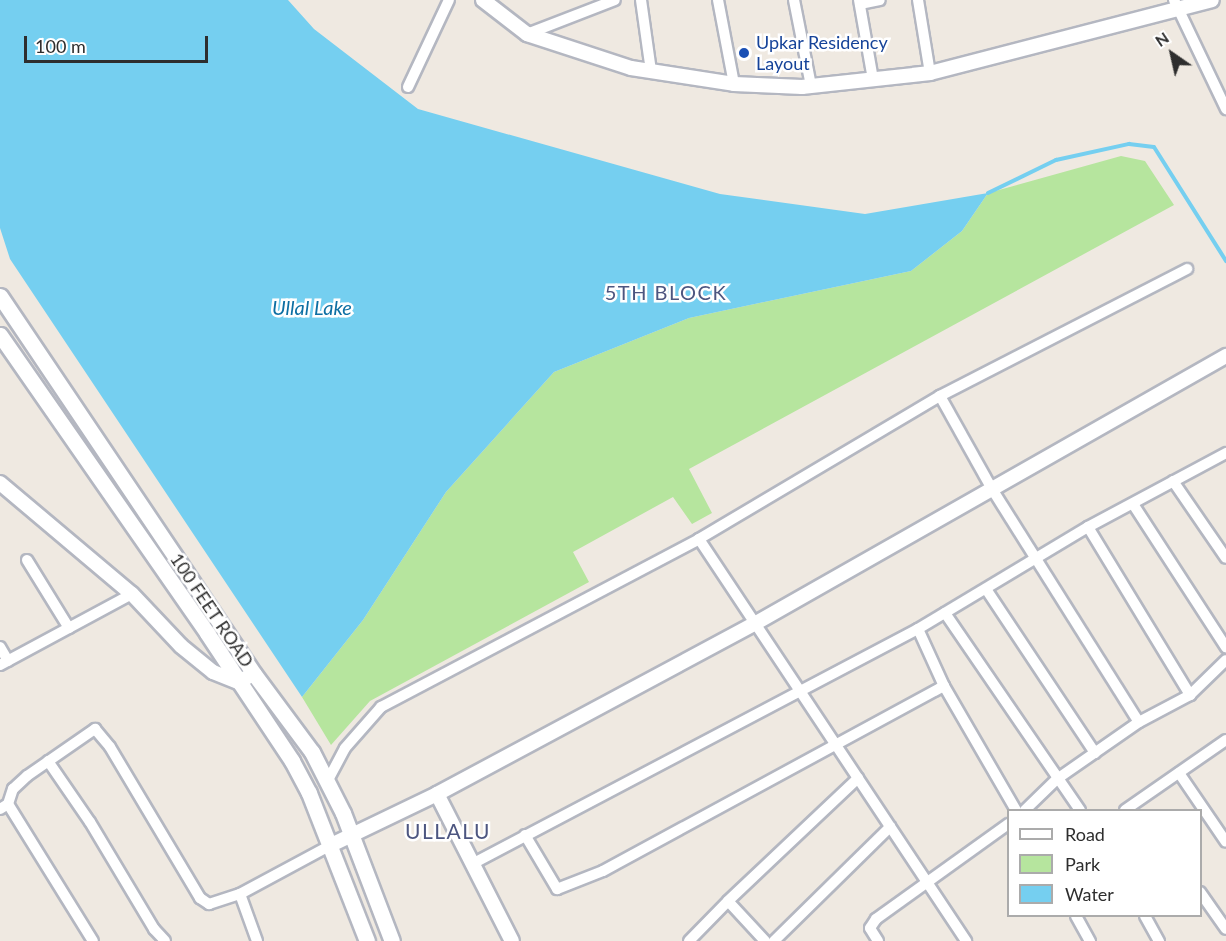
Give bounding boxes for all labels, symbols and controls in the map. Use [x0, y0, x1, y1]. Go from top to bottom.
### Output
scale bar [27, 24, 212, 62]
north arrow [1142, 24, 1202, 84]
text: N [1151, 27, 1172, 50]
place label: Upkar Residency Layout [756, 32, 888, 74]
text: 100 m [35, 35, 86, 57]
marker: Upkar Residency Layout [737, 46, 751, 60]
district label: 5TH BLOCK [605, 280, 727, 304]
water label: Ullal Lake [272, 295, 352, 319]
street label: 100 FEET ROAD [166, 549, 258, 671]
legend [1007, 809, 1202, 917]
district label: ULLALU [405, 818, 491, 844]
text: Road [1065, 823, 1105, 845]
text: Park [1065, 853, 1100, 875]
text: Water [1065, 883, 1114, 905]

